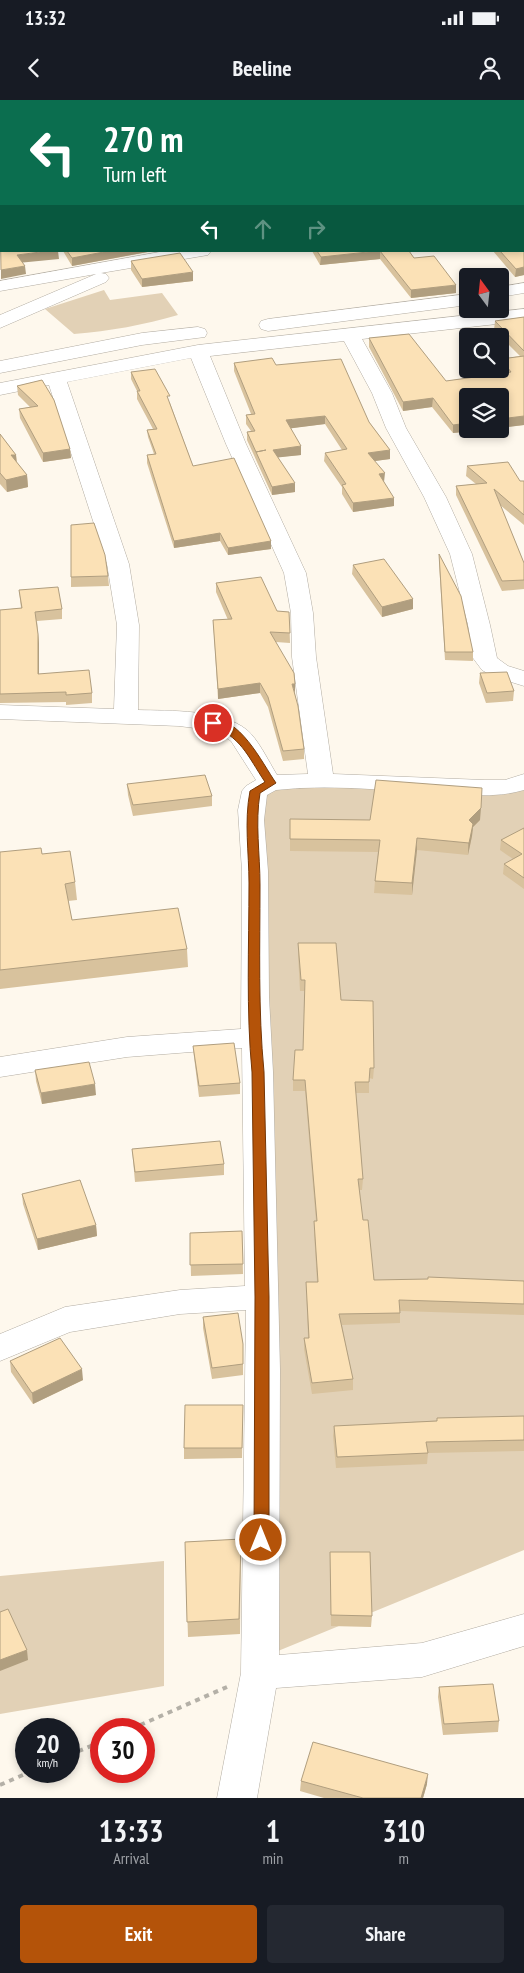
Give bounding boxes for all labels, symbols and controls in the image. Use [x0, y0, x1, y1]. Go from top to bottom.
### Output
text: 13:32 [25, 6, 66, 30]
icon: back [20, 54, 48, 82]
text: Beeline [232, 54, 292, 82]
icon: person [476, 54, 504, 82]
text: 270 m [103, 116, 184, 162]
icon: left [20, 120, 85, 185]
text: Turn left [103, 160, 167, 188]
icon: left [196, 215, 224, 243]
icon: ahead [249, 215, 277, 243]
icon: right [302, 215, 330, 243]
north arrow [459, 268, 509, 318]
map controls [459, 268, 509, 438]
button: search [459, 328, 509, 378]
button: layers [459, 388, 509, 438]
pin [192, 702, 234, 744]
icon: arrive [199, 709, 227, 737]
position arrow [234, 1513, 286, 1565]
speed limit sign: 30 [90, 1718, 155, 1783]
text: 20 [36, 1728, 59, 1760]
text: km/h [37, 1755, 58, 1770]
text: 13:33 [99, 1811, 164, 1850]
text: 1 [266, 1811, 280, 1850]
text: 310 [382, 1811, 425, 1850]
text: Arrival [113, 1848, 149, 1868]
text: min [262, 1848, 283, 1868]
text: m [398, 1848, 409, 1868]
button: Exit [20, 1905, 257, 1963]
button: Share [267, 1905, 504, 1963]

